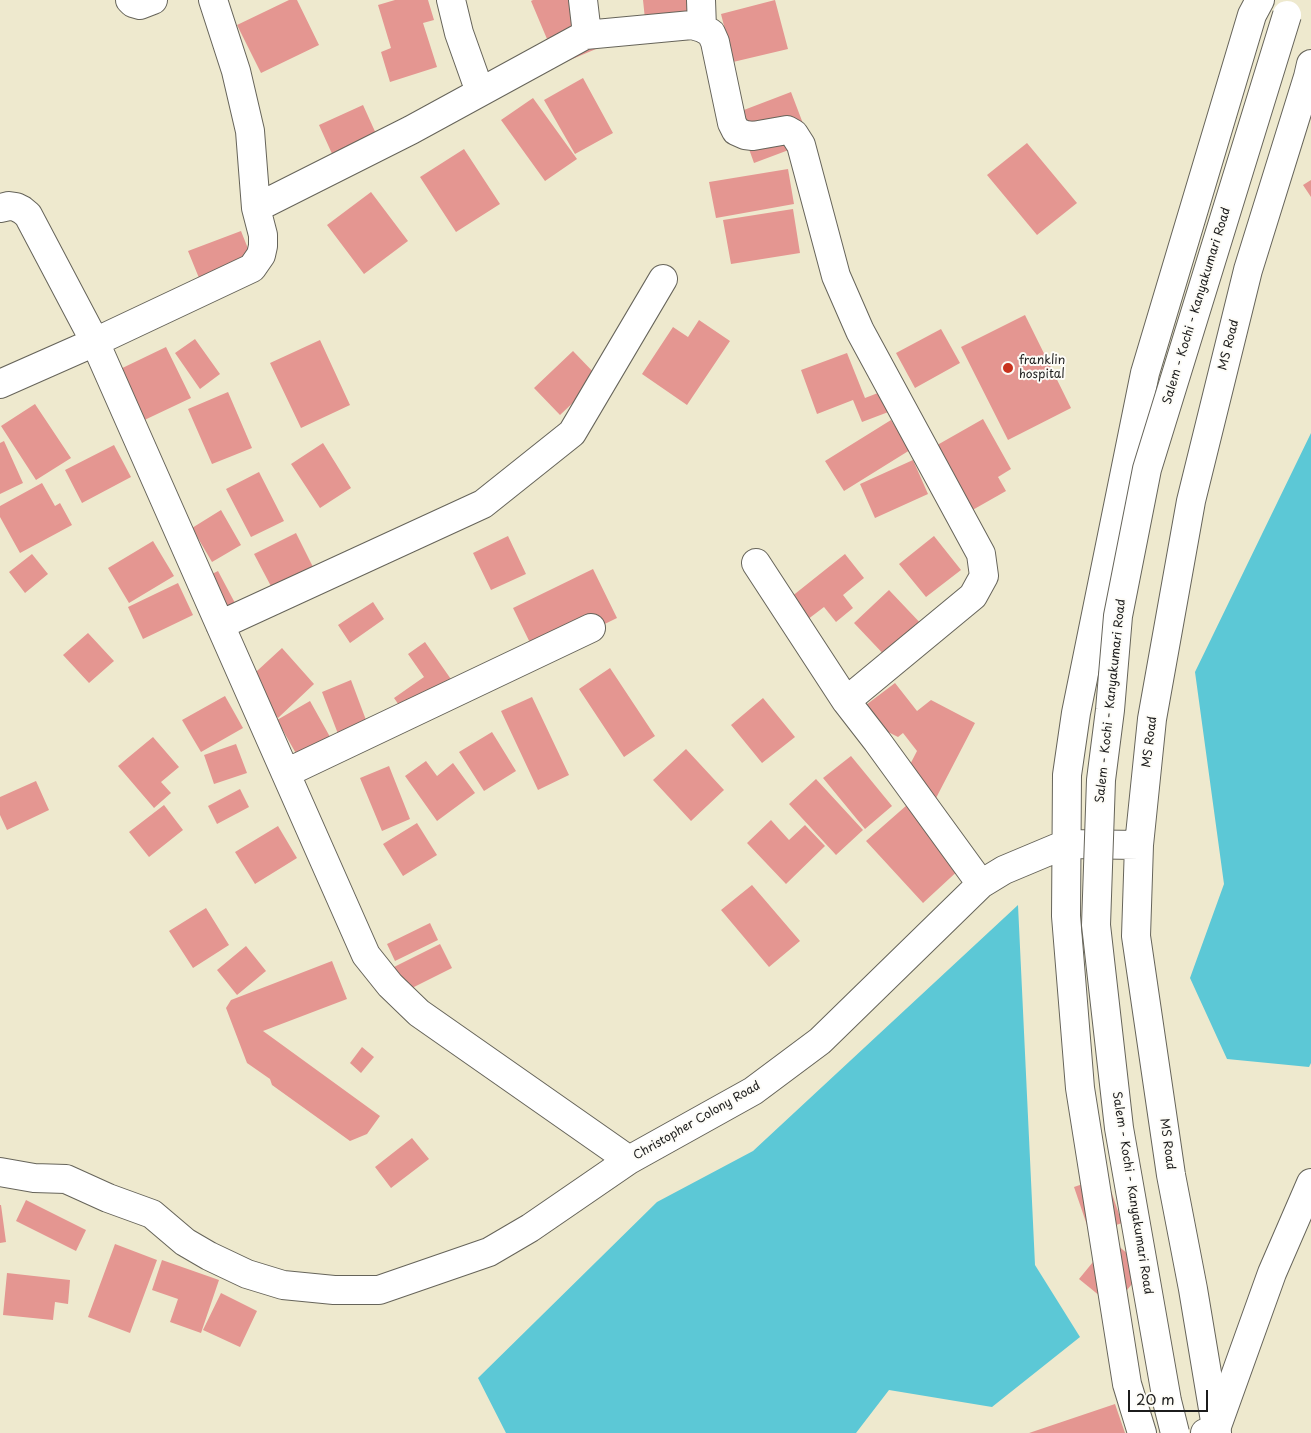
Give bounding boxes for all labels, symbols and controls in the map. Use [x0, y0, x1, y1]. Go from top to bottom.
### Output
street label: Salem - Kochi - Kanyakumari Road [1160, 206, 1234, 406]
street label: MS Road [1216, 318, 1242, 372]
place label: franklin hospital [1019, 354, 1065, 382]
marker: franklin hospital [1001, 361, 1015, 375]
street label: Salem - Kochi - Kanyakumari Road [1093, 598, 1129, 804]
street label: MS Road [1140, 715, 1160, 769]
street label: Christopher Colony Road [631, 1079, 763, 1163]
street label: Salem - Kochi - Kanyakumari Road [1109, 1091, 1155, 1295]
street label: MS Road [1156, 1117, 1178, 1171]
scale bar [1131, 1380, 1211, 1412]
text: 20 m [1136, 1387, 1175, 1410]

